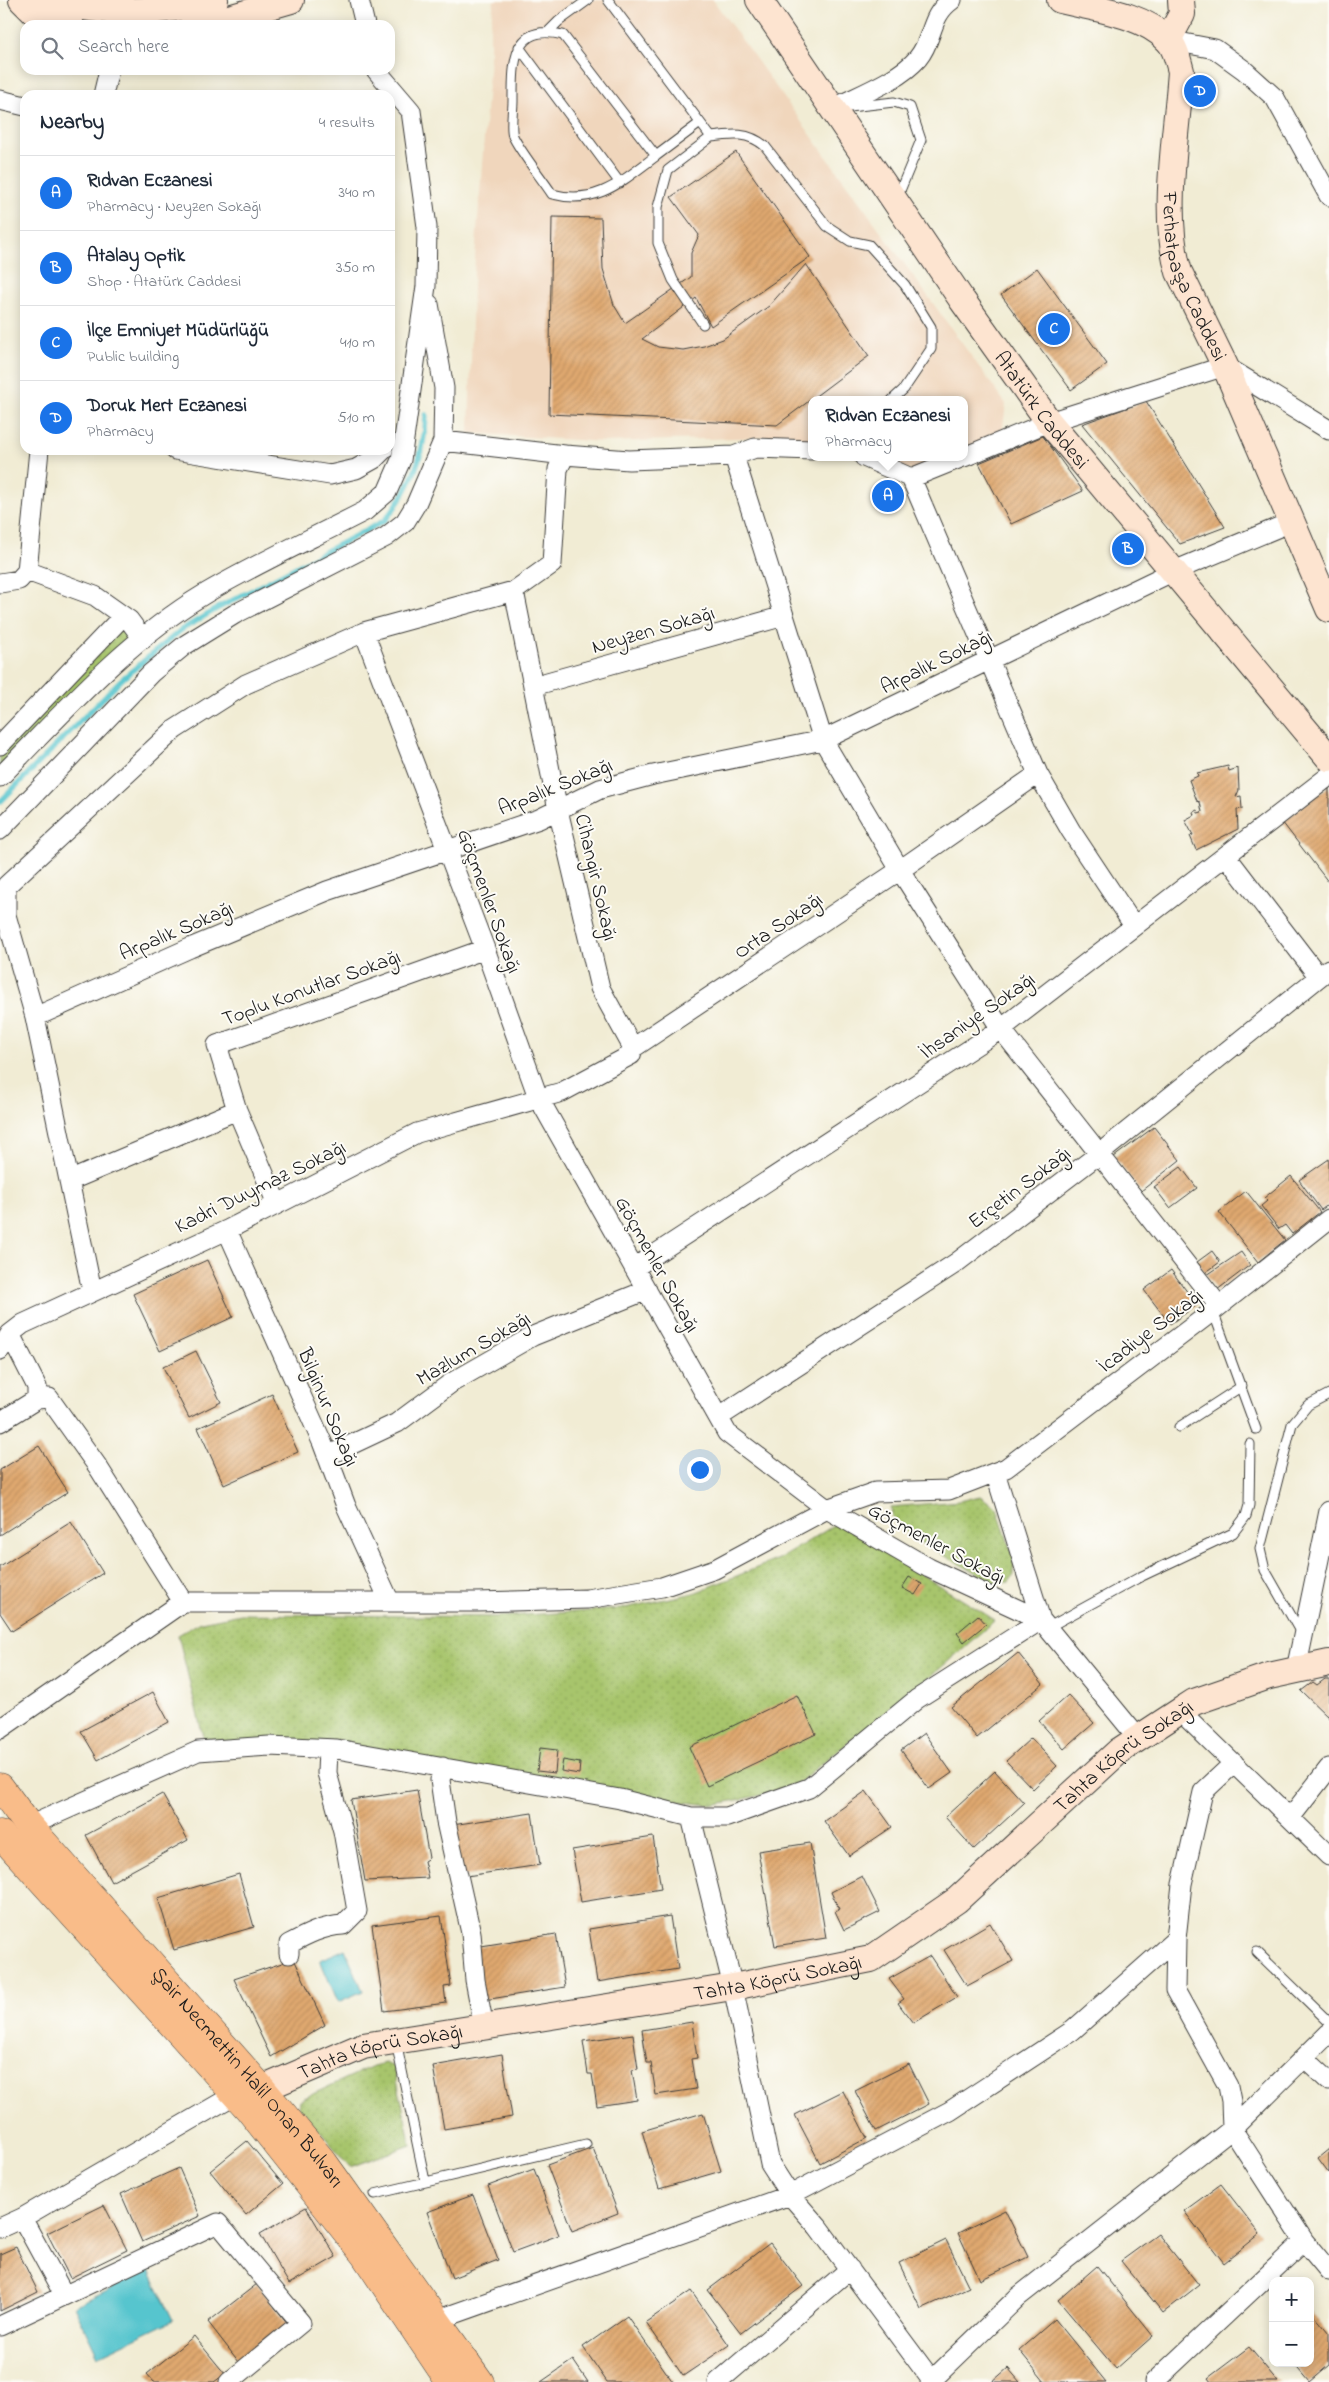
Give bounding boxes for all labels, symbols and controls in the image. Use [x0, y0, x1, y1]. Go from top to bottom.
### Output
search box [20, 20, 395, 75]
icon: search [38, 34, 66, 62]
text: Search here [78, 34, 169, 61]
pin: D [1184, 72, 1216, 110]
text: Nearby [40, 108, 104, 138]
text: 4 results [319, 111, 375, 135]
text: Rıdvan Eczanesi [87, 168, 212, 195]
text: A [51, 181, 61, 205]
text: 340 m [338, 181, 375, 205]
street label: Ferhatpaşa Caddesi [1154, 190, 1233, 367]
text: Pharmacy · Neyzen Sokağı [87, 195, 261, 219]
text: Atalay Optik [87, 243, 185, 270]
text: B [51, 256, 61, 280]
text: 350 m [336, 256, 375, 280]
text: Shop · Atatürk Caddesi [87, 270, 241, 294]
pin: C [1038, 310, 1070, 348]
text: İlçe Emniyet Müdürlüğü [87, 318, 269, 345]
text: C [52, 331, 60, 355]
text: 410 m [340, 331, 375, 355]
text: Public building [87, 345, 179, 369]
street label: Atatürk Caddesi [986, 345, 1095, 477]
text: Doruk Mert Eczanesi [87, 393, 247, 420]
popup [808, 396, 968, 461]
text: Rıdvan Eczanesi [825, 403, 951, 430]
text: D [50, 406, 62, 430]
text: 510 m [337, 406, 375, 430]
text: Pharmacy [87, 420, 154, 444]
text: Pharmacy [825, 430, 892, 454]
pin: A [872, 477, 904, 515]
pin: B [1112, 530, 1144, 568]
street label: Neyzen Sokağı [589, 599, 719, 665]
street label: Arpalık Sokağı [876, 623, 999, 705]
street label: Arpalık Sokağı [494, 751, 618, 826]
street label: Cihangir Sokağı [564, 811, 624, 944]
street label: Göçmenler Sokağı [446, 825, 528, 979]
street label: Orta Sokağı [729, 886, 831, 969]
street label: Arpalık Sokağı [115, 894, 239, 971]
street label: Toplu Konutlar Sokağı [218, 943, 406, 1037]
street label: İhsaniye Sokağı [914, 966, 1043, 1069]
street label: Kadri Duymaz Sokağı [170, 1133, 352, 1244]
street label: Erçetin Sokağı [962, 1140, 1079, 1239]
street label: Göçmenler Sokağı [605, 1191, 706, 1340]
street label: İcadiye Sokağı [1092, 1282, 1211, 1383]
street label: Mazlum Sokağı [411, 1305, 538, 1396]
street label: Bilginur Sokağı [286, 1343, 366, 1473]
your location [687, 1457, 713, 1483]
street label: Göçmenler Sokağı [861, 1496, 1010, 1595]
street label: Tahta Köprü Sokağı [1048, 1693, 1200, 1821]
street label: Tahta Köprü Sokağı [692, 1948, 865, 2010]
street label: Şair Necmettin Halil Onan Bulvarı [144, 1961, 350, 2195]
street label: Tahta Köprü Sokağı [293, 2017, 465, 2089]
map controls [1269, 2277, 1314, 2367]
button: + [1269, 2277, 1314, 2322]
button: − [1269, 2322, 1314, 2367]

